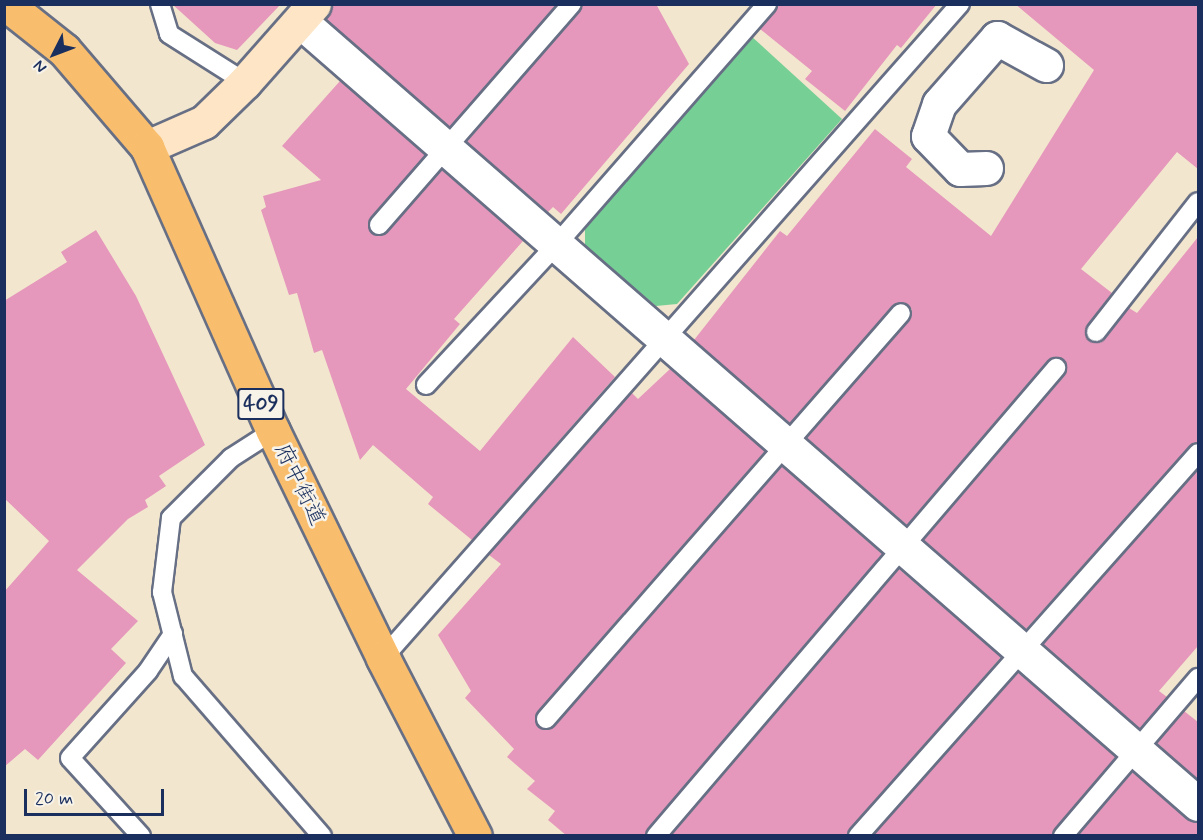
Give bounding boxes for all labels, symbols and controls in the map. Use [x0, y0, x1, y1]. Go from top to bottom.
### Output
north arrow [24, 24, 84, 84]
text: N [29, 55, 52, 77]
road number: 409 [237, 386, 285, 422]
street label: 府中街道 [268, 440, 330, 530]
scale bar [27, 777, 166, 815]
text: 20 m [35, 787, 73, 811]

